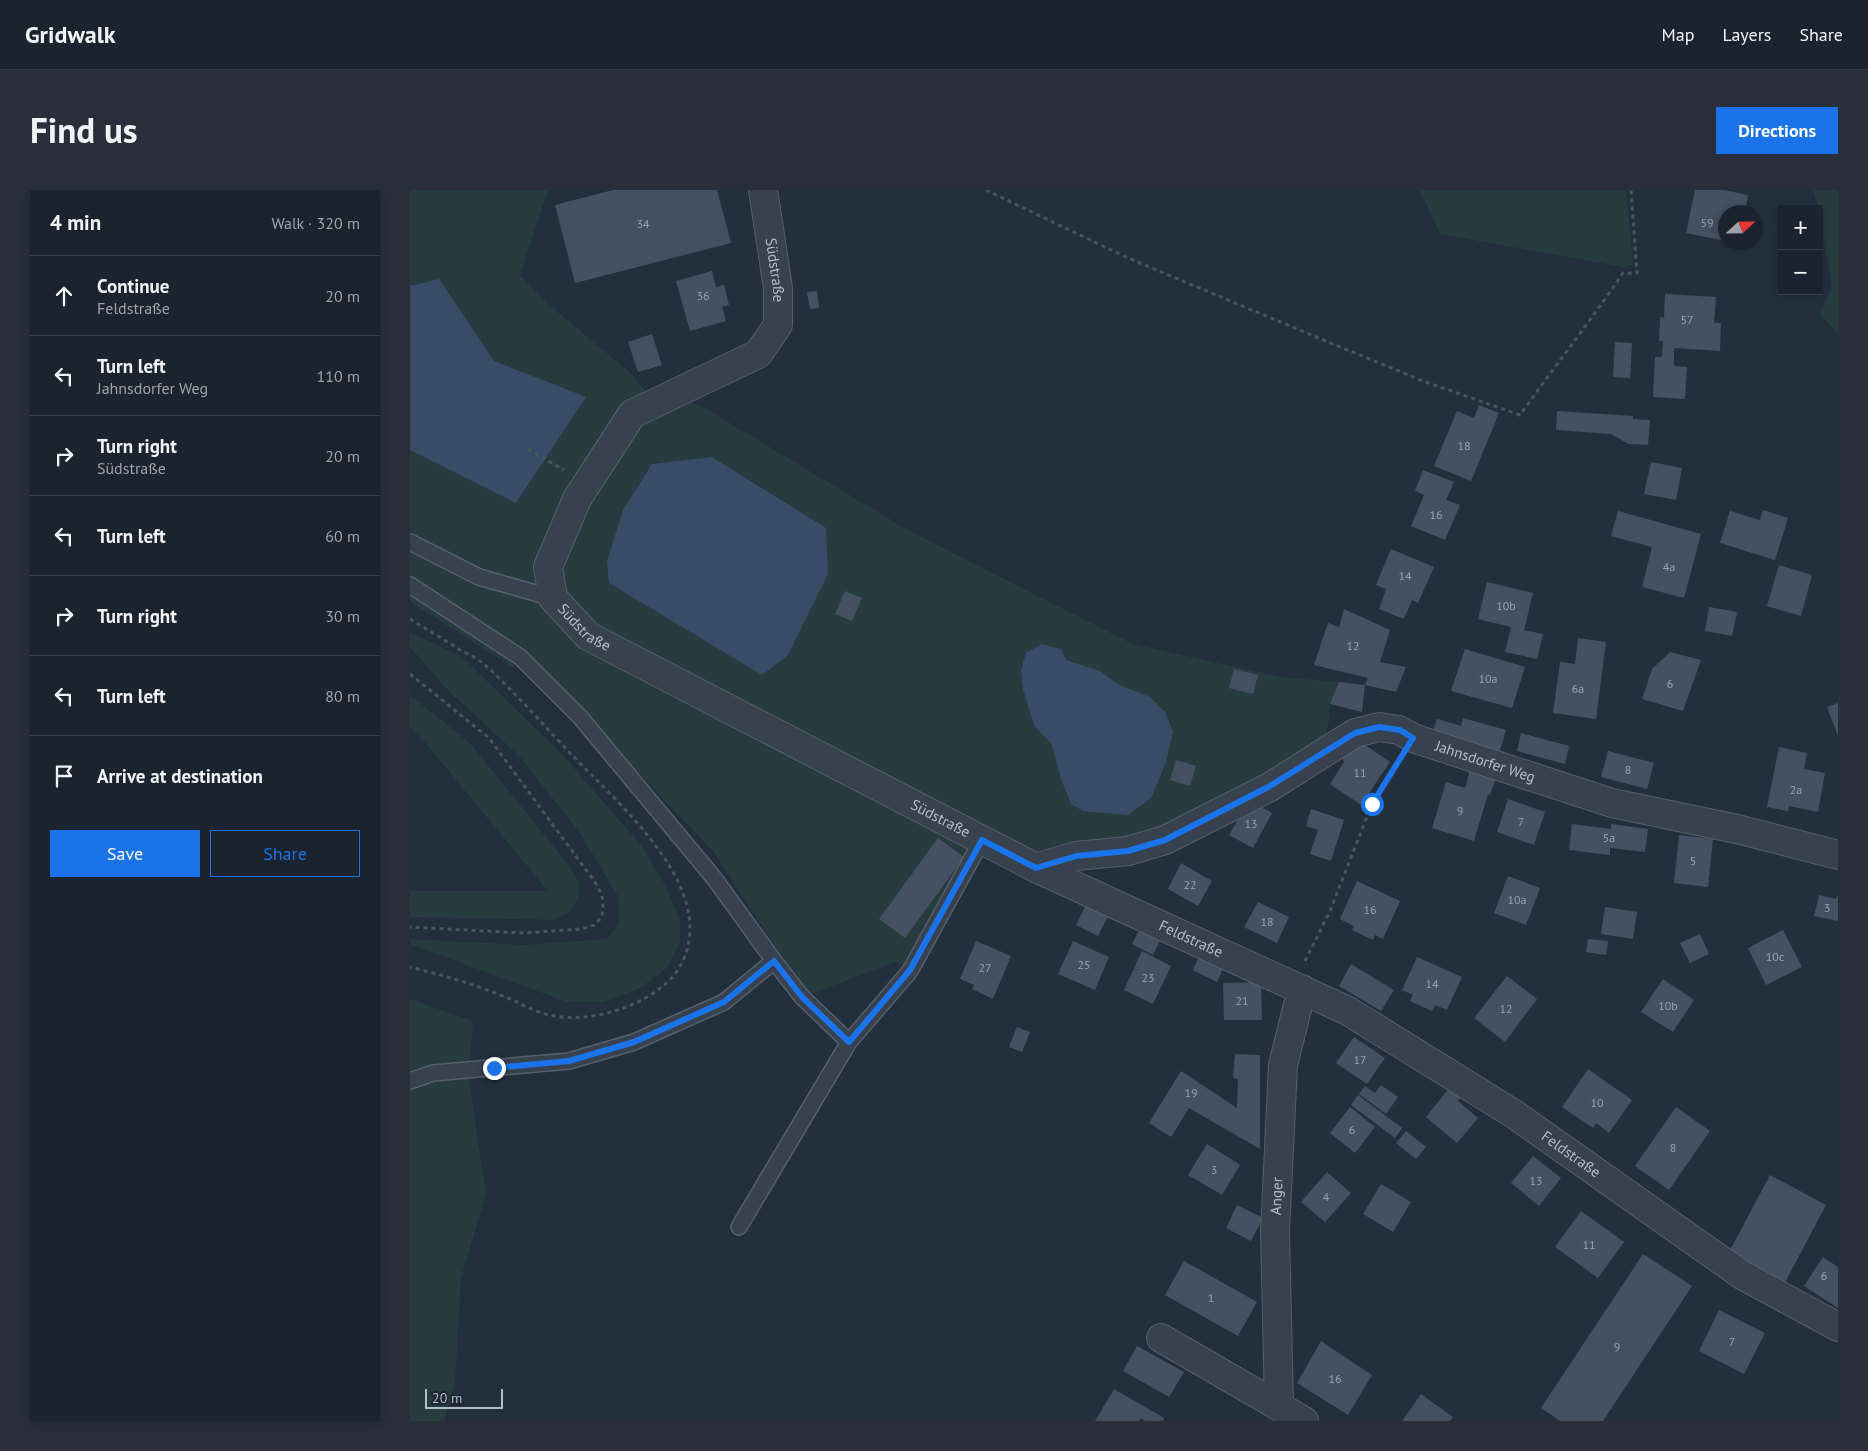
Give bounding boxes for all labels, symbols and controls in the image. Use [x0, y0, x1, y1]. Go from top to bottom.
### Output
text: Gridwalk [25, 19, 115, 50]
text: Map [1662, 23, 1694, 46]
text: Layers [1722, 23, 1771, 46]
text: Share [1799, 23, 1843, 46]
text: Find us [30, 107, 138, 153]
button: Directions [1716, 107, 1838, 154]
north arrow [1718, 205, 1763, 250]
map controls [1778, 205, 1823, 295]
button: + [1778, 205, 1823, 250]
text: 4 min [50, 209, 101, 236]
text: Walk · 320 m [271, 213, 360, 233]
house number: 59 [1700, 215, 1714, 230]
house number: 34 [636, 216, 650, 231]
street label: Südstraße [761, 237, 788, 302]
button: − [1778, 250, 1823, 295]
text: Continue [97, 274, 169, 298]
icon: ahead [50, 282, 78, 310]
text: 20 m [325, 286, 360, 306]
house number: 36 [696, 288, 710, 303]
text: Feldstraße [97, 298, 170, 318]
house number: 57 [1680, 312, 1694, 327]
text: Turn left [97, 354, 166, 378]
icon: left [50, 362, 78, 390]
text: 110 m [317, 366, 360, 386]
text: Jahnsdorfer Weg [97, 378, 208, 398]
text: Turn right [97, 434, 177, 458]
house number: 18 [1457, 438, 1471, 453]
icon: right [50, 442, 78, 470]
text: 20 m [325, 446, 360, 466]
text: Südstraße [97, 458, 166, 478]
house number: 16 [1429, 507, 1443, 522]
icon: left [50, 522, 78, 550]
text: Turn left [97, 524, 166, 548]
text: 60 m [325, 526, 360, 546]
house number: 4a [1663, 559, 1675, 574]
house number: 14 [1398, 568, 1412, 583]
house number: 10b [1496, 598, 1516, 613]
street label: Südstraße [554, 599, 614, 655]
icon: right [50, 602, 78, 630]
text: Turn right [97, 604, 177, 628]
text: 30 m [325, 606, 360, 626]
house number: 12 [1346, 638, 1360, 653]
house number: 10a [1478, 671, 1498, 686]
house number: 6 [1667, 676, 1673, 691]
house number: 6a [1572, 681, 1584, 696]
icon: left [50, 682, 78, 710]
text: Turn left [97, 684, 166, 708]
text: 80 m [325, 686, 360, 706]
street label: Jahnsdorfer Weg [1432, 736, 1538, 786]
icon: arrive [50, 762, 78, 790]
house number: 8 [1625, 762, 1631, 777]
text: Arrive at destination [97, 764, 263, 788]
house number: 11 [1353, 765, 1367, 780]
house number: 2a [1790, 782, 1802, 797]
route start [1361, 793, 1384, 816]
street label: Südstraße [908, 795, 974, 841]
house number: 9 [1457, 803, 1463, 818]
house number: 7 [1518, 814, 1524, 829]
house number: 13 [1244, 816, 1258, 831]
button: Save [50, 830, 200, 877]
button: Share [210, 830, 360, 877]
house number: 5a [1603, 830, 1615, 845]
house number: 5 [1690, 853, 1696, 868]
house number: 22 [1183, 877, 1197, 892]
house number: 10a [1507, 892, 1527, 907]
house number: 3 [1824, 900, 1830, 915]
house number: 16 [1363, 902, 1377, 917]
house number: 18 [1260, 914, 1274, 929]
street label: Feldstraße [1156, 916, 1226, 961]
house number: 10c [1766, 949, 1785, 964]
house number: 25 [1077, 957, 1091, 972]
house number: 27 [978, 960, 992, 975]
house number: 23 [1141, 970, 1155, 985]
house number: 14 [1425, 976, 1439, 991]
house number: 21 [1235, 993, 1249, 1008]
house number: 10b [1658, 998, 1678, 1013]
house number: 12 [1499, 1001, 1513, 1016]
house number: 17 [1353, 1052, 1367, 1067]
route end [483, 1057, 506, 1080]
house number: 19 [1184, 1085, 1198, 1100]
house number: 10 [1590, 1095, 1604, 1110]
house number: 6 [1349, 1122, 1355, 1137]
street label: Feldstraße [1538, 1126, 1605, 1181]
house number: 8 [1670, 1140, 1676, 1155]
house number: 3 [1211, 1162, 1217, 1177]
house number: 13 [1529, 1173, 1543, 1188]
street label: Anger [1266, 1177, 1287, 1215]
house number: 4 [1323, 1189, 1330, 1204]
house number: 11 [1582, 1237, 1596, 1252]
house number: 6 [1821, 1268, 1827, 1283]
house number: 1 [1208, 1290, 1214, 1305]
house number: 7 [1729, 1334, 1735, 1349]
house number: 9 [1614, 1339, 1620, 1354]
house number: 16 [1328, 1371, 1342, 1386]
scale bar [425, 1386, 502, 1409]
text: 20 m [432, 1389, 462, 1407]

